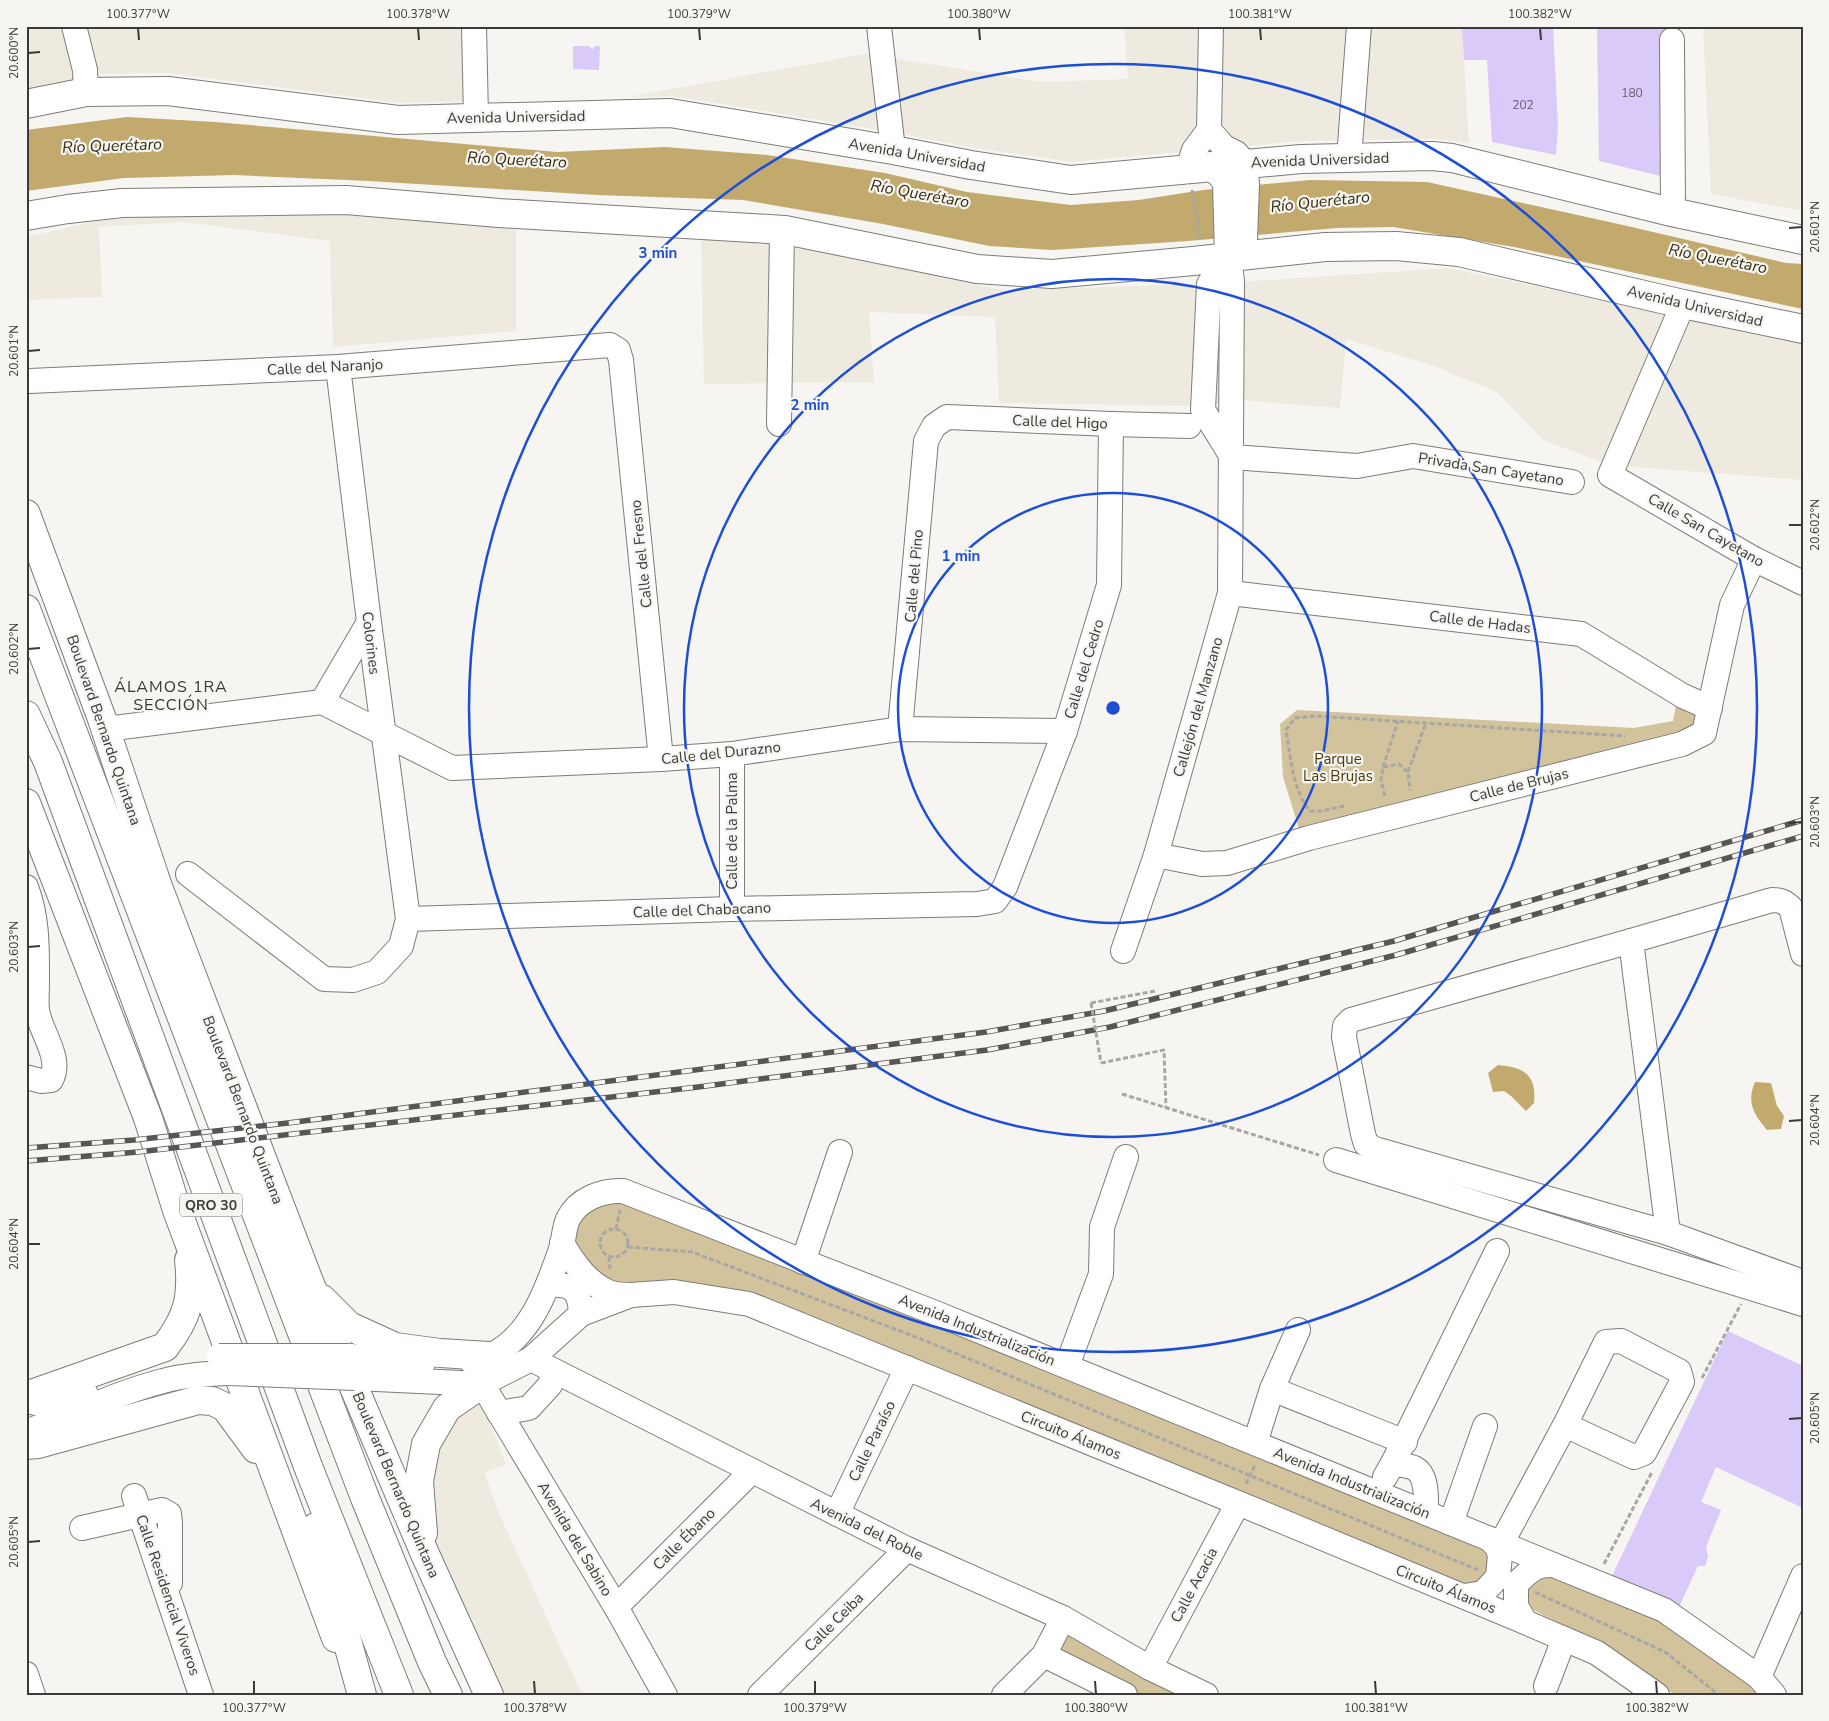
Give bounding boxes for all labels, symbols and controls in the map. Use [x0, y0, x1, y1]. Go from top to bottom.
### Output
text: 100.377°W [106, 6, 170, 22]
text: 100.378°W [386, 6, 450, 22]
text: 100.379°W [667, 6, 731, 22]
text: 100.380°W [947, 6, 1011, 22]
text: 100.381°W [1228, 6, 1292, 22]
text: 100.382°W [1508, 6, 1572, 22]
text: 20.600°N [6, 27, 22, 79]
house number: 180 [1621, 85, 1643, 101]
house number: 202 [1512, 97, 1534, 113]
street label: Avenida Universidad [447, 106, 585, 128]
water label: Río Querétaro [62, 133, 162, 159]
street label: Avenida Universidad [847, 133, 987, 177]
water label: Río Querétaro [466, 146, 568, 174]
street label: Avenida Universidad [1250, 148, 1390, 172]
water label: Río Querétaro [869, 174, 971, 214]
water label: Río Querétaro [1269, 186, 1371, 218]
text: 20.601°N [1807, 201, 1823, 253]
water label: Río Querétaro [1667, 239, 1769, 279]
text: 3 min [639, 243, 677, 263]
street label: Avenida Universidad [1625, 281, 1765, 331]
text: 20.601°N [6, 325, 22, 377]
street label: Calle del Naranjo [266, 354, 384, 380]
text: 2 min [791, 395, 829, 415]
street label: Calle del Higo [1012, 410, 1108, 434]
street label: Privada San Cayetano [1417, 448, 1565, 490]
street label: Calle San Cayetano [1644, 488, 1768, 572]
street label: Calle del Fresno [625, 499, 657, 609]
text: 20.602°N [1807, 499, 1823, 551]
street label: Calle del Pino [900, 529, 928, 623]
text: 1 min [942, 546, 980, 566]
street label: Calle de Hadas [1428, 606, 1532, 638]
street label: Colorines [357, 610, 385, 676]
street label: Calle del Cedro [1059, 617, 1109, 721]
text: 20.602°N [6, 623, 22, 675]
street label: Boulevard Bernardo Quintana [62, 632, 146, 828]
street label: Callejón del Manzano [1168, 635, 1228, 779]
district label: ÁLAMOS 1RA SECCIÓN [114, 676, 228, 716]
centre of rings [1104, 699, 1122, 717]
street label: Calle del Durazno [660, 737, 782, 769]
park label: Parque Las Brujas [1303, 749, 1373, 786]
street label: Calle de Brujas [1467, 763, 1571, 807]
street label: Calle de la Palma [722, 772, 742, 890]
text: 20.603°N [1807, 796, 1823, 848]
street label: Calle del Chabacano [632, 898, 772, 922]
text: 20.603°N [6, 921, 22, 973]
street label: Boulevard Bernardo Quintana [198, 1013, 288, 1207]
text: 20.604°N [1807, 1094, 1823, 1146]
road number: QRO 30 [180, 1194, 242, 1216]
text: 20.604°N [6, 1218, 22, 1270]
street label: Avenida Industrialización [896, 1289, 1058, 1371]
street label: Boulevard Bernardo Quintana [348, 1389, 444, 1581]
text: 20.605°N [1807, 1392, 1823, 1444]
street label: Calle Paraíso [844, 1397, 900, 1485]
street label: Circuito Álamos [1018, 1406, 1124, 1464]
street label: Avenida Industrialización [1271, 1442, 1433, 1524]
street label: Avenida del Sabino [533, 1478, 617, 1600]
street label: Avenida del Roble [807, 1493, 927, 1565]
street label: Calle Ébano [648, 1503, 720, 1575]
street label: Calle Residencial Viveros [131, 1512, 205, 1678]
text: 20.605°N [6, 1516, 22, 1568]
street label: Calle Acacia [1166, 1544, 1222, 1626]
street label: Circuito Álamos [1393, 1560, 1499, 1618]
street label: Calle Ceiba [800, 1588, 868, 1656]
text: 100.377°W [222, 1700, 286, 1716]
text: 100.378°W [503, 1700, 567, 1716]
text: 100.379°W [783, 1700, 847, 1716]
text: 100.380°W [1064, 1700, 1128, 1716]
text: 100.381°W [1344, 1700, 1408, 1716]
text: 100.382°W [1625, 1700, 1689, 1716]

